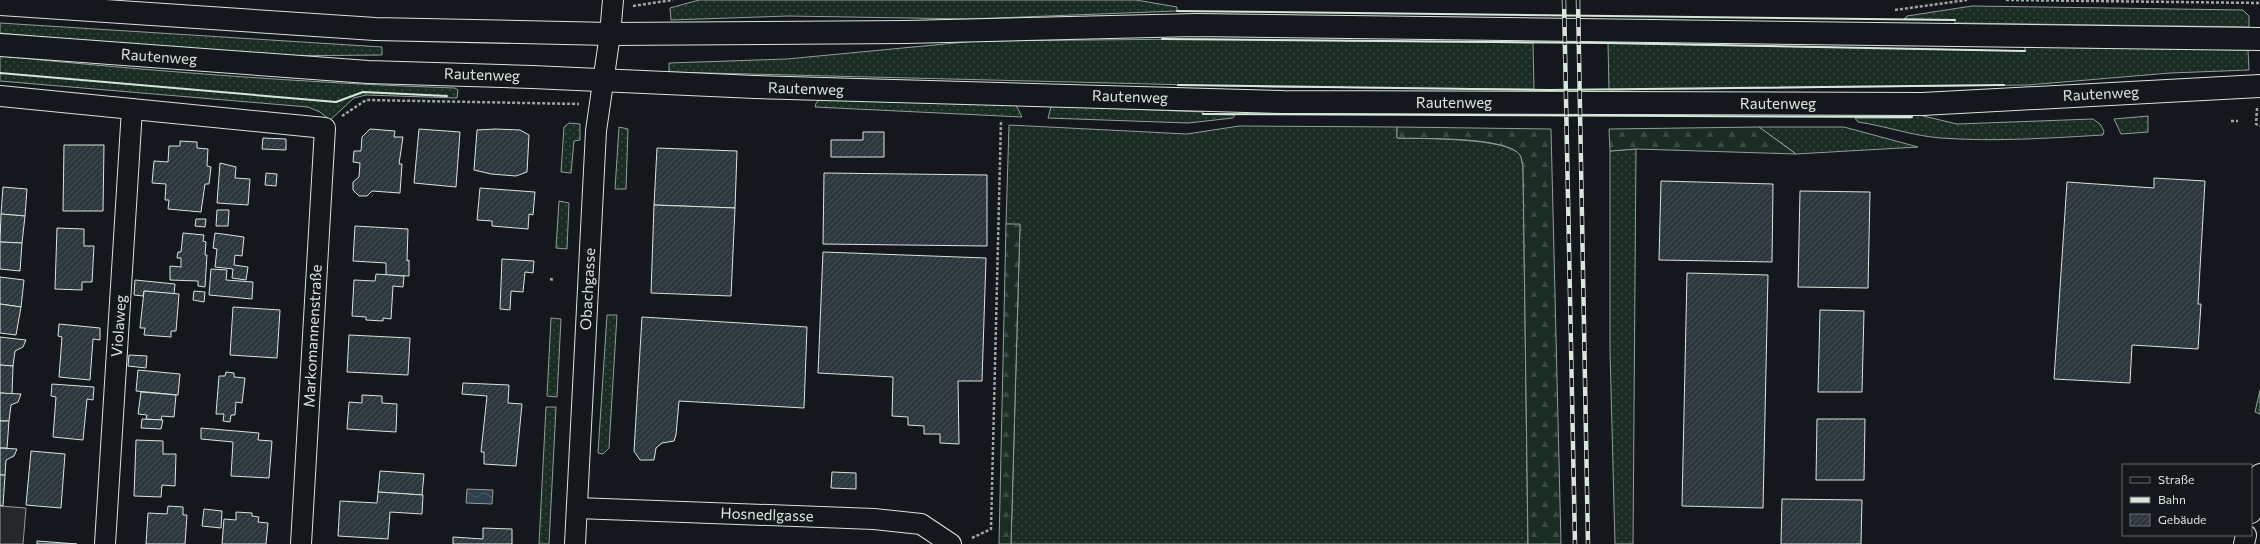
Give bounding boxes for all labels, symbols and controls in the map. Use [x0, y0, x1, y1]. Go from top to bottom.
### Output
street label: Rautenweg [120, 44, 198, 68]
street label: Rautenweg [444, 64, 521, 84]
street label: Rautenweg [768, 78, 845, 98]
street label: Rautenweg [2062, 82, 2140, 104]
street label: Rautenweg [1092, 86, 1169, 106]
street label: Rautenweg [1416, 93, 1492, 111]
street label: Rautenweg [1740, 94, 1816, 112]
street label: Obachgasse [576, 247, 598, 331]
street label: Markomannenstraße [299, 264, 325, 408]
street label: Violaweg [107, 294, 129, 358]
legend [2122, 464, 2252, 536]
text: Straße [2158, 472, 2194, 486]
text: Bahn [2158, 492, 2186, 506]
street label: Hosnedlgasse [720, 503, 814, 525]
text: Gebäude [2158, 512, 2206, 526]

